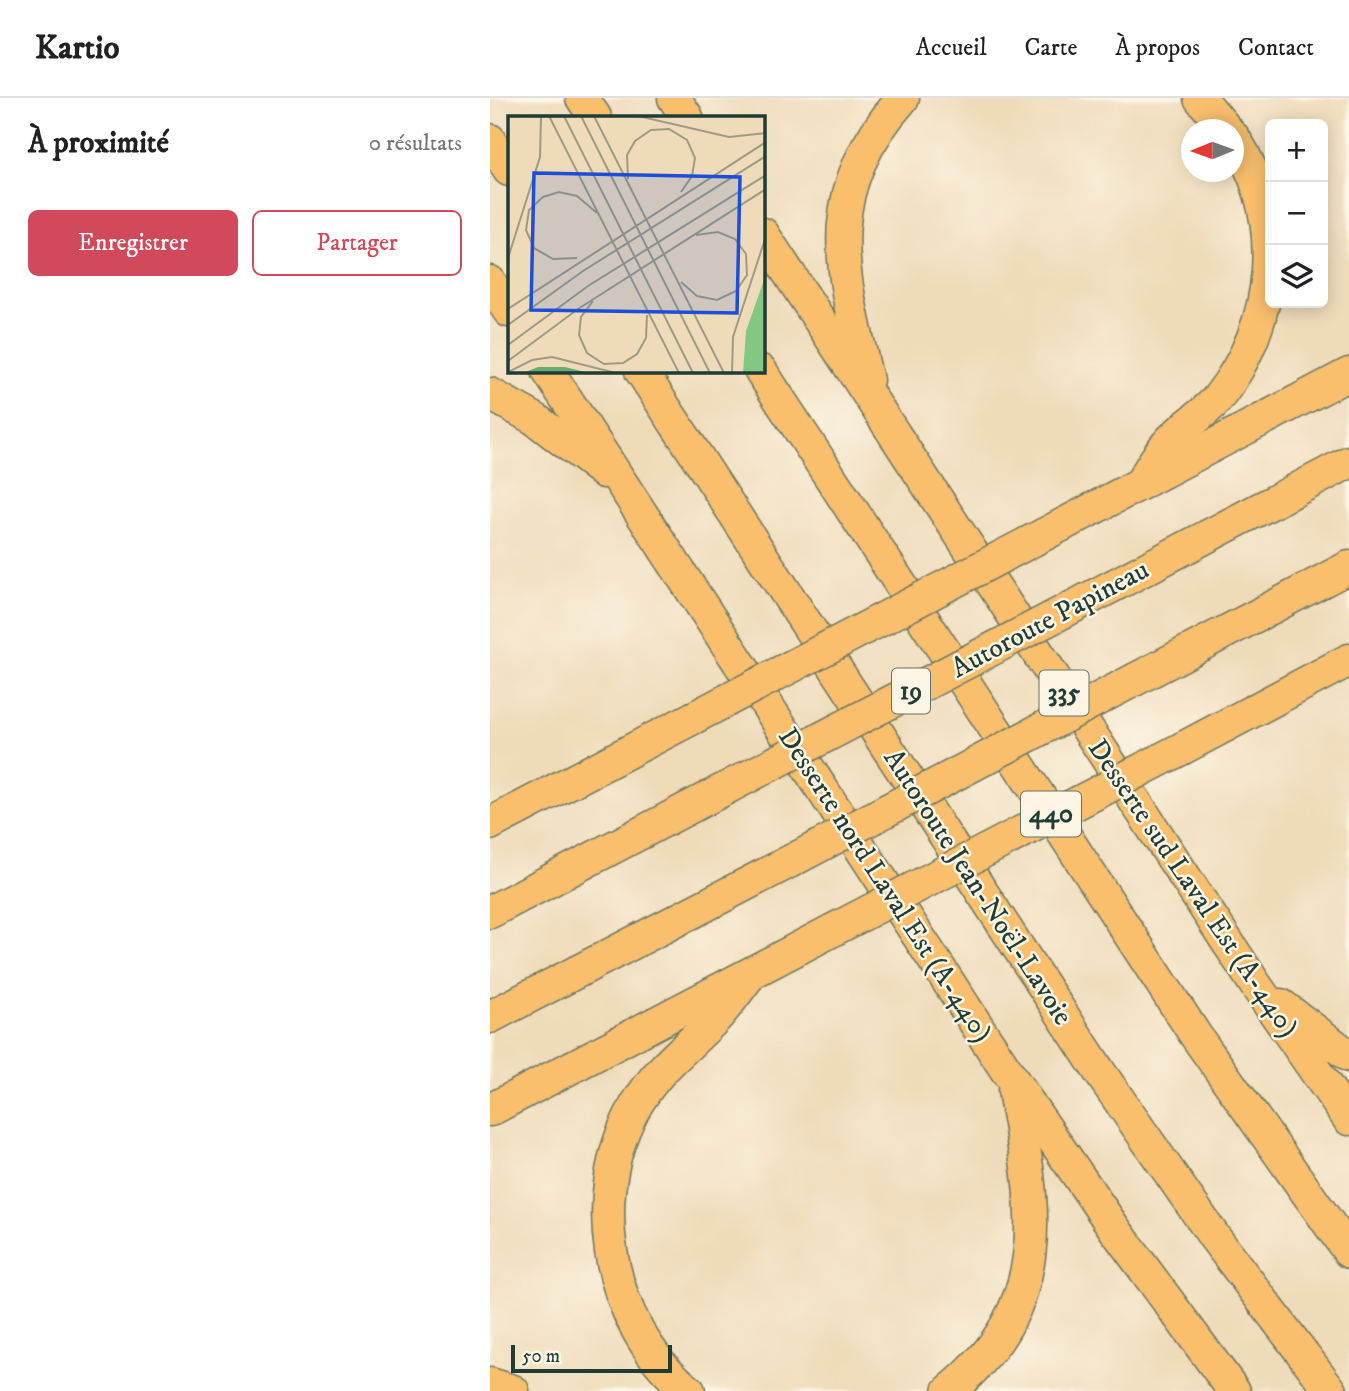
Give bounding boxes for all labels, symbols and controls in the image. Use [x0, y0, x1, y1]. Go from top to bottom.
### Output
text: Kartio [35, 28, 120, 69]
text: Accueil [916, 33, 987, 63]
text: Carte [1025, 33, 1077, 63]
text: À propos [1115, 33, 1200, 63]
text: Contact [1238, 33, 1314, 63]
inset map [508, 116, 765, 373]
north arrow [1181, 119, 1244, 182]
map controls [1265, 119, 1328, 308]
button: + [1265, 119, 1328, 182]
text: À proximité [28, 125, 169, 162]
text: 0 résultats [369, 129, 462, 158]
button: − [1265, 182, 1328, 245]
button: Enregistrer [28, 210, 238, 276]
button: Partager [252, 210, 462, 276]
button: layers [1265, 245, 1328, 308]
street label: Autoroute Papineau [945, 552, 1155, 686]
road number: 19 [892, 668, 930, 713]
road number: 335 [1040, 670, 1088, 716]
street label: Desserte nord Laval Est (A-440) [770, 721, 1000, 1049]
street label: Desserte sud Laval Est (A-440) [1080, 732, 1306, 1044]
street label: Autoroute Jean-Noël-Lavoie [876, 742, 1080, 1032]
road number: 440 [1021, 792, 1081, 836]
scale bar [511, 1342, 672, 1374]
text: 50 m [522, 1345, 560, 1368]

